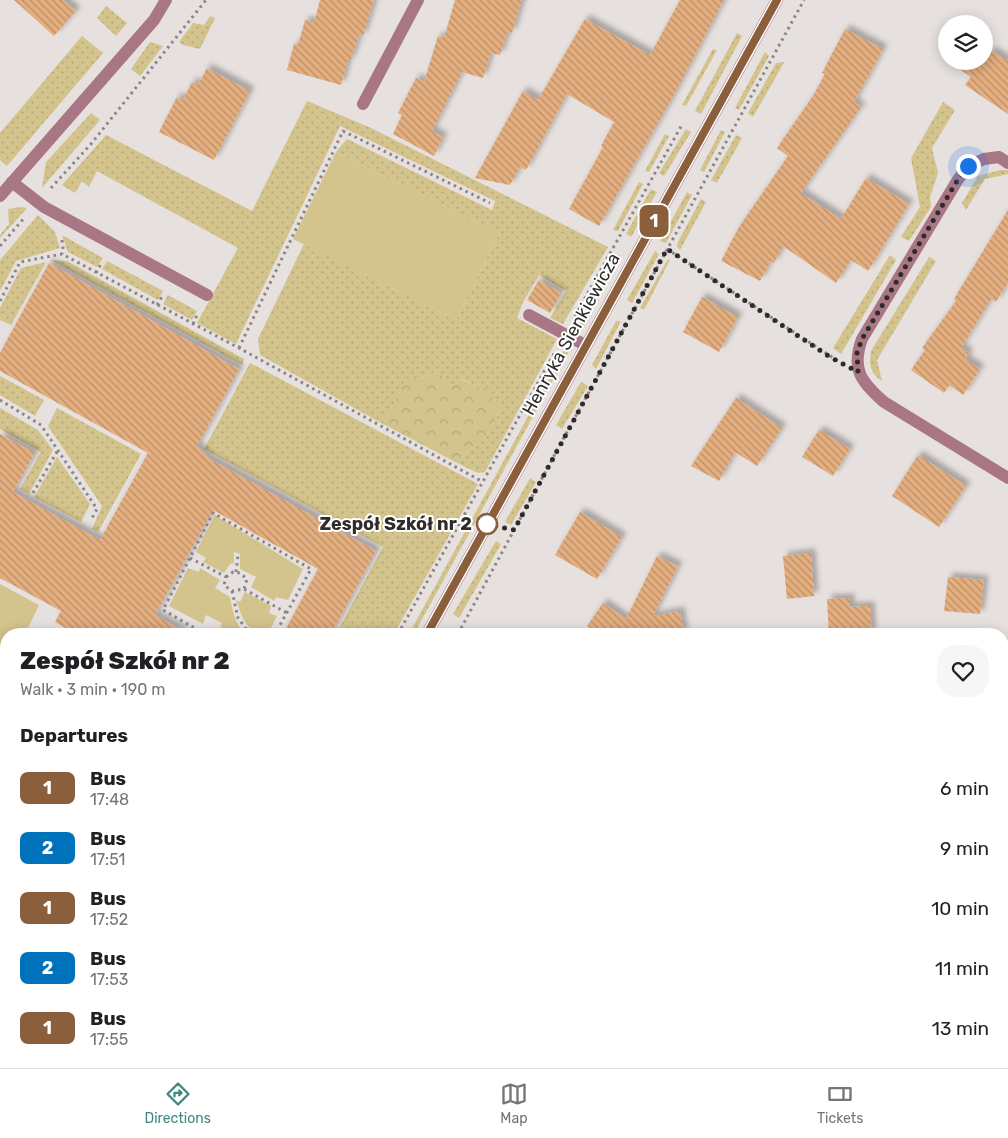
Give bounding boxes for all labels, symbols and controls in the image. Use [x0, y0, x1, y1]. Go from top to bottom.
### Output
map controls [938, 15, 993, 70]
button: layers [938, 15, 993, 70]
your location [956, 154, 981, 179]
line badge: 1 [638, 205, 670, 237]
text: 1 [650, 210, 658, 232]
street label: Henryka Sienkiewicza [517, 249, 625, 419]
place label: Zespół Szkół nr 2 [319, 513, 472, 535]
marker: Zespół Szkół nr 2 [476, 513, 498, 535]
button: heart [937, 645, 989, 697]
text: Zespół Szkół nr 2 [20, 647, 230, 675]
text: Walk · 3 min · 190 m [20, 680, 166, 699]
text: Departures [20, 724, 128, 747]
text: Bus [90, 767, 126, 790]
text: 1 [43, 777, 52, 799]
text: 6 min [940, 777, 989, 800]
text: 17:48 [90, 790, 129, 809]
text: Bus [90, 827, 126, 850]
text: 2 [42, 837, 53, 859]
text: 9 min [940, 837, 989, 860]
text: 17:51 [90, 850, 125, 869]
text: Bus [90, 887, 126, 910]
text: 1 [43, 897, 52, 919]
text: 10 min [931, 897, 989, 920]
text: 17:52 [90, 910, 128, 929]
text: Bus [90, 947, 126, 970]
text: 2 [42, 957, 53, 979]
text: 11 min [935, 957, 989, 980]
text: 17:53 [90, 970, 128, 989]
text: Bus [90, 1007, 126, 1030]
text: 1 [43, 1017, 52, 1039]
text: 13 min [932, 1017, 989, 1040]
text: 17:55 [90, 1030, 128, 1049]
tab: Directions [145, 1080, 211, 1127]
tab: Map [500, 1080, 528, 1127]
tab: Tickets [817, 1080, 863, 1127]

